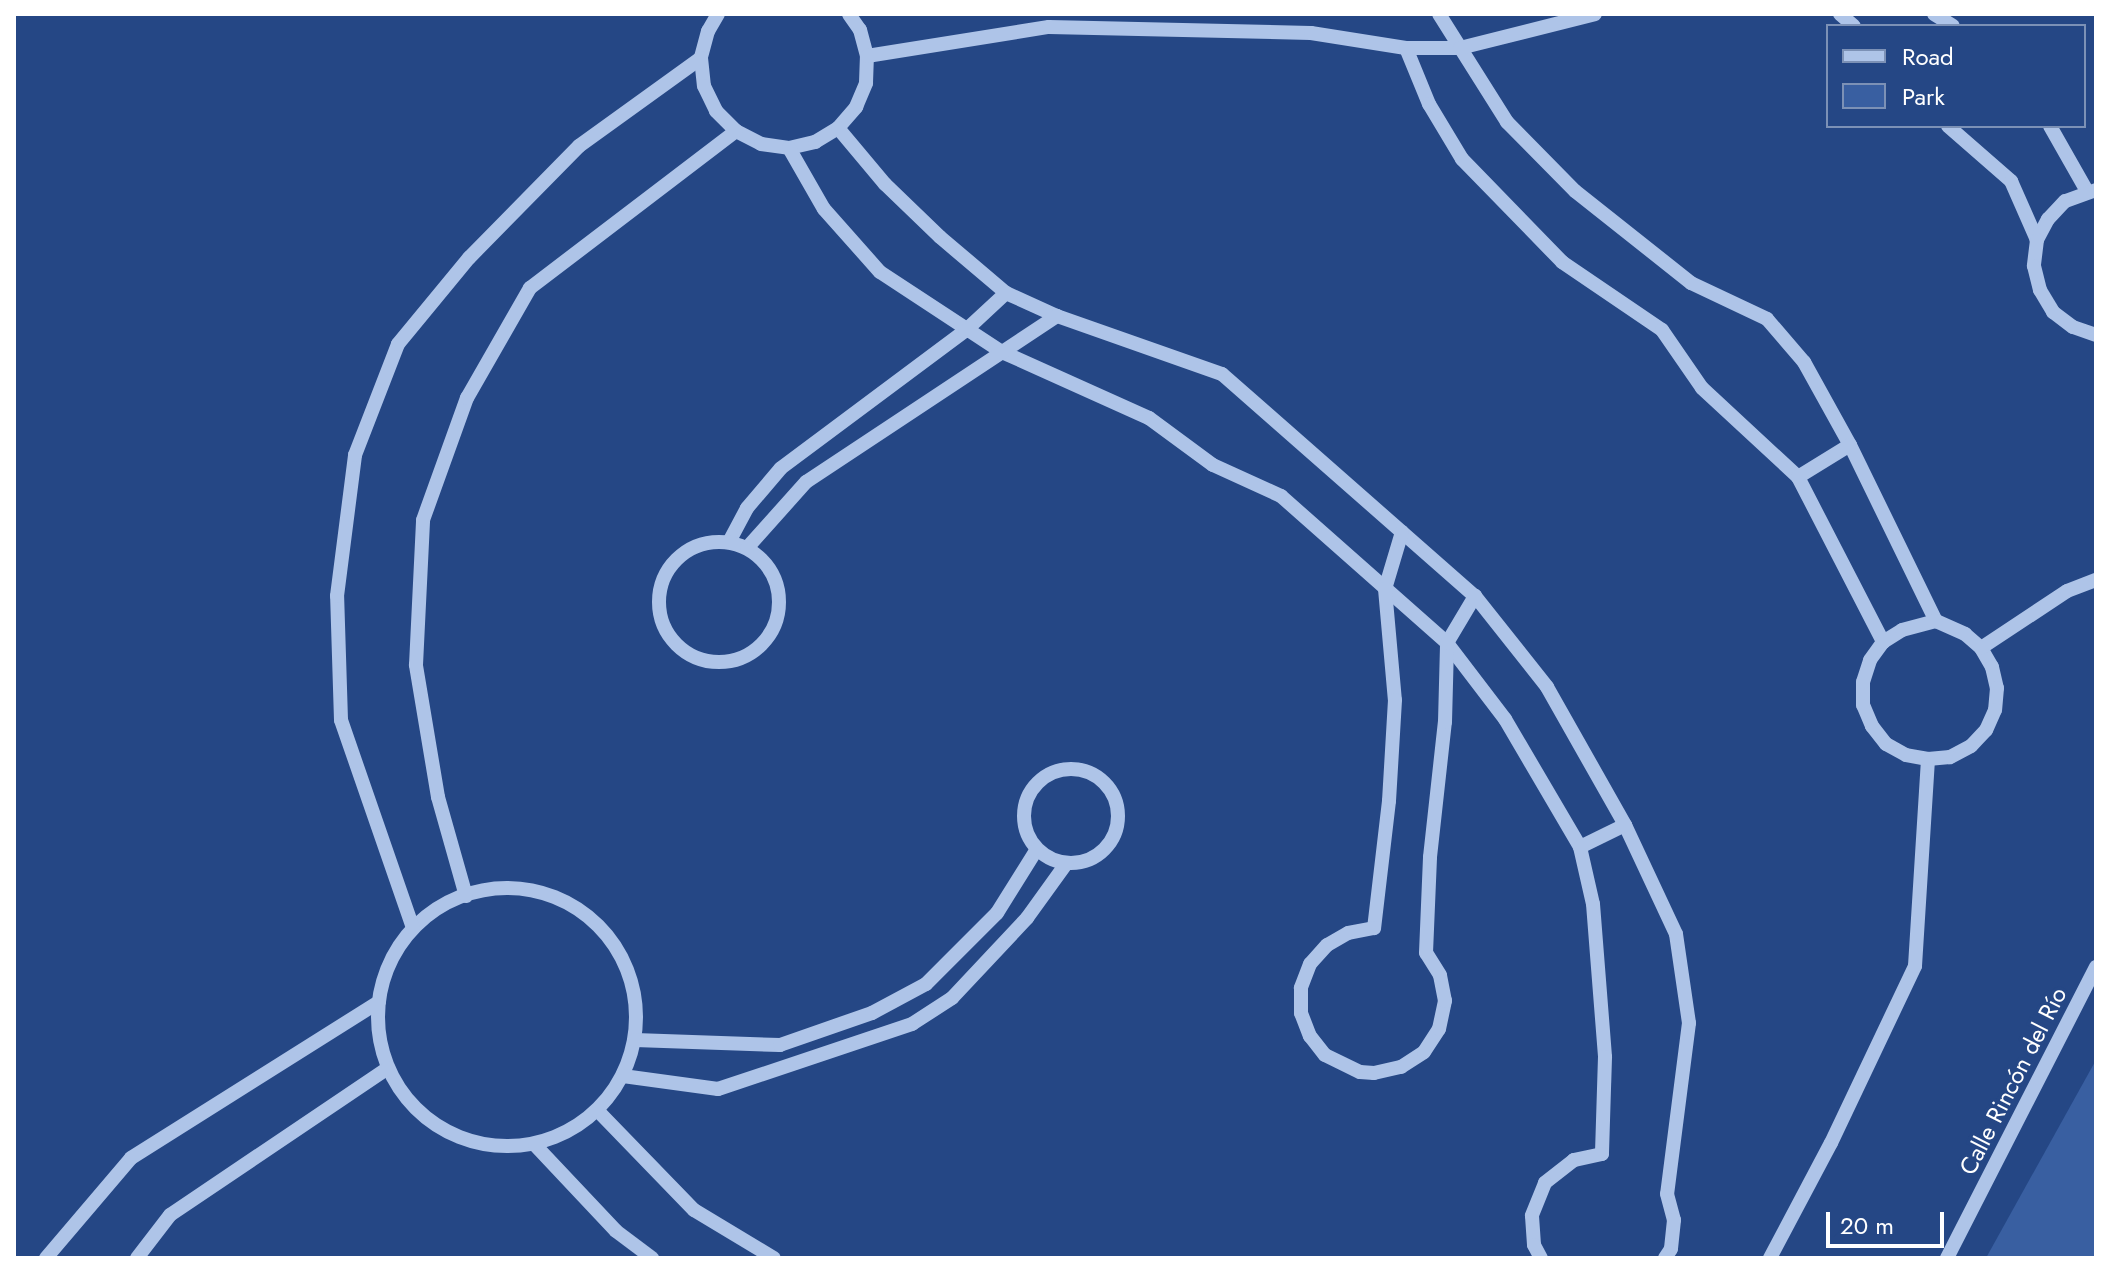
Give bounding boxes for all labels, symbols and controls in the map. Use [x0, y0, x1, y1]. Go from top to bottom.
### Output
legend [1826, 24, 2086, 128]
text: Road [1902, 39, 1954, 74]
text: Park [1902, 79, 1945, 114]
street label: Calle Rincón del Río [1953, 982, 2073, 1180]
scale bar [1830, 1196, 1948, 1246]
text: 20 m [1840, 1208, 1894, 1243]

